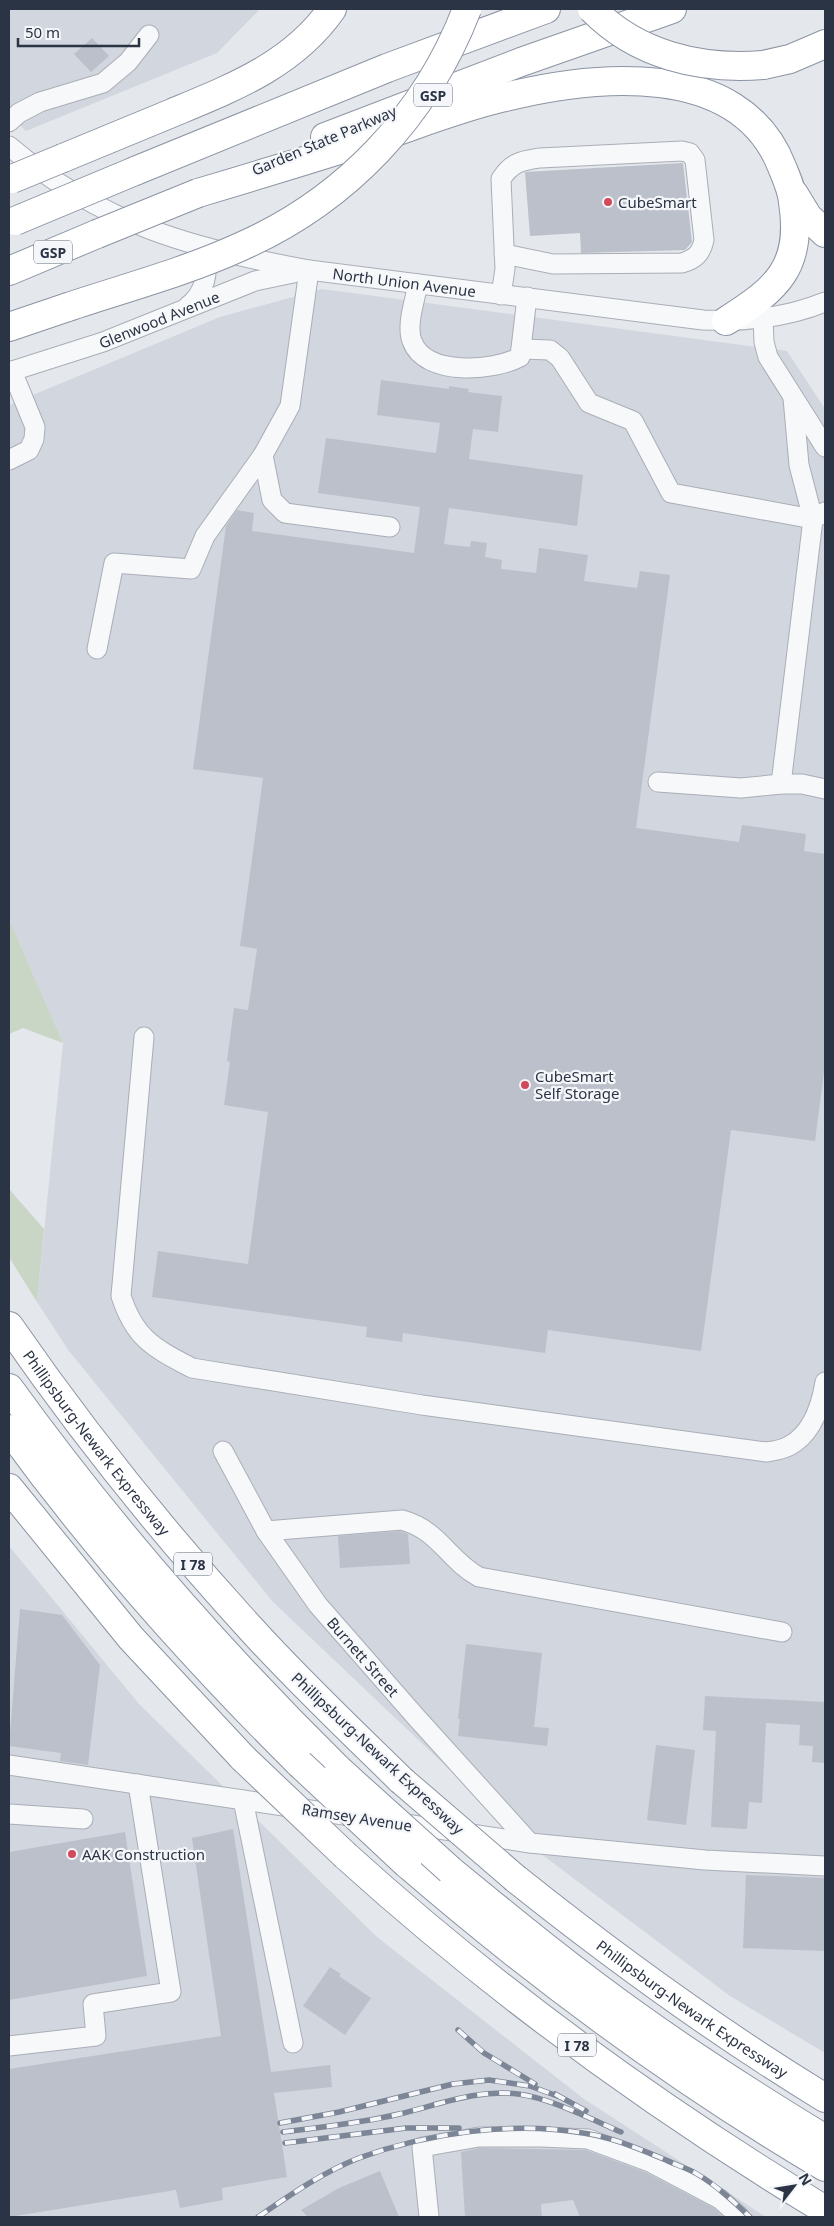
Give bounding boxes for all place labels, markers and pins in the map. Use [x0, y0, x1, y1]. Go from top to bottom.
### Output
place label: CubeSmart [618, 192, 697, 212]
marker: CubeSmart [602, 196, 614, 208]
place label: CubeSmart Self Storage [535, 1066, 619, 1103]
marker: CubeSmart Self Storage [519, 1079, 531, 1091]
place label: AAK Construction [82, 1844, 205, 1864]
marker: AAK Construction [66, 1848, 78, 1860]

